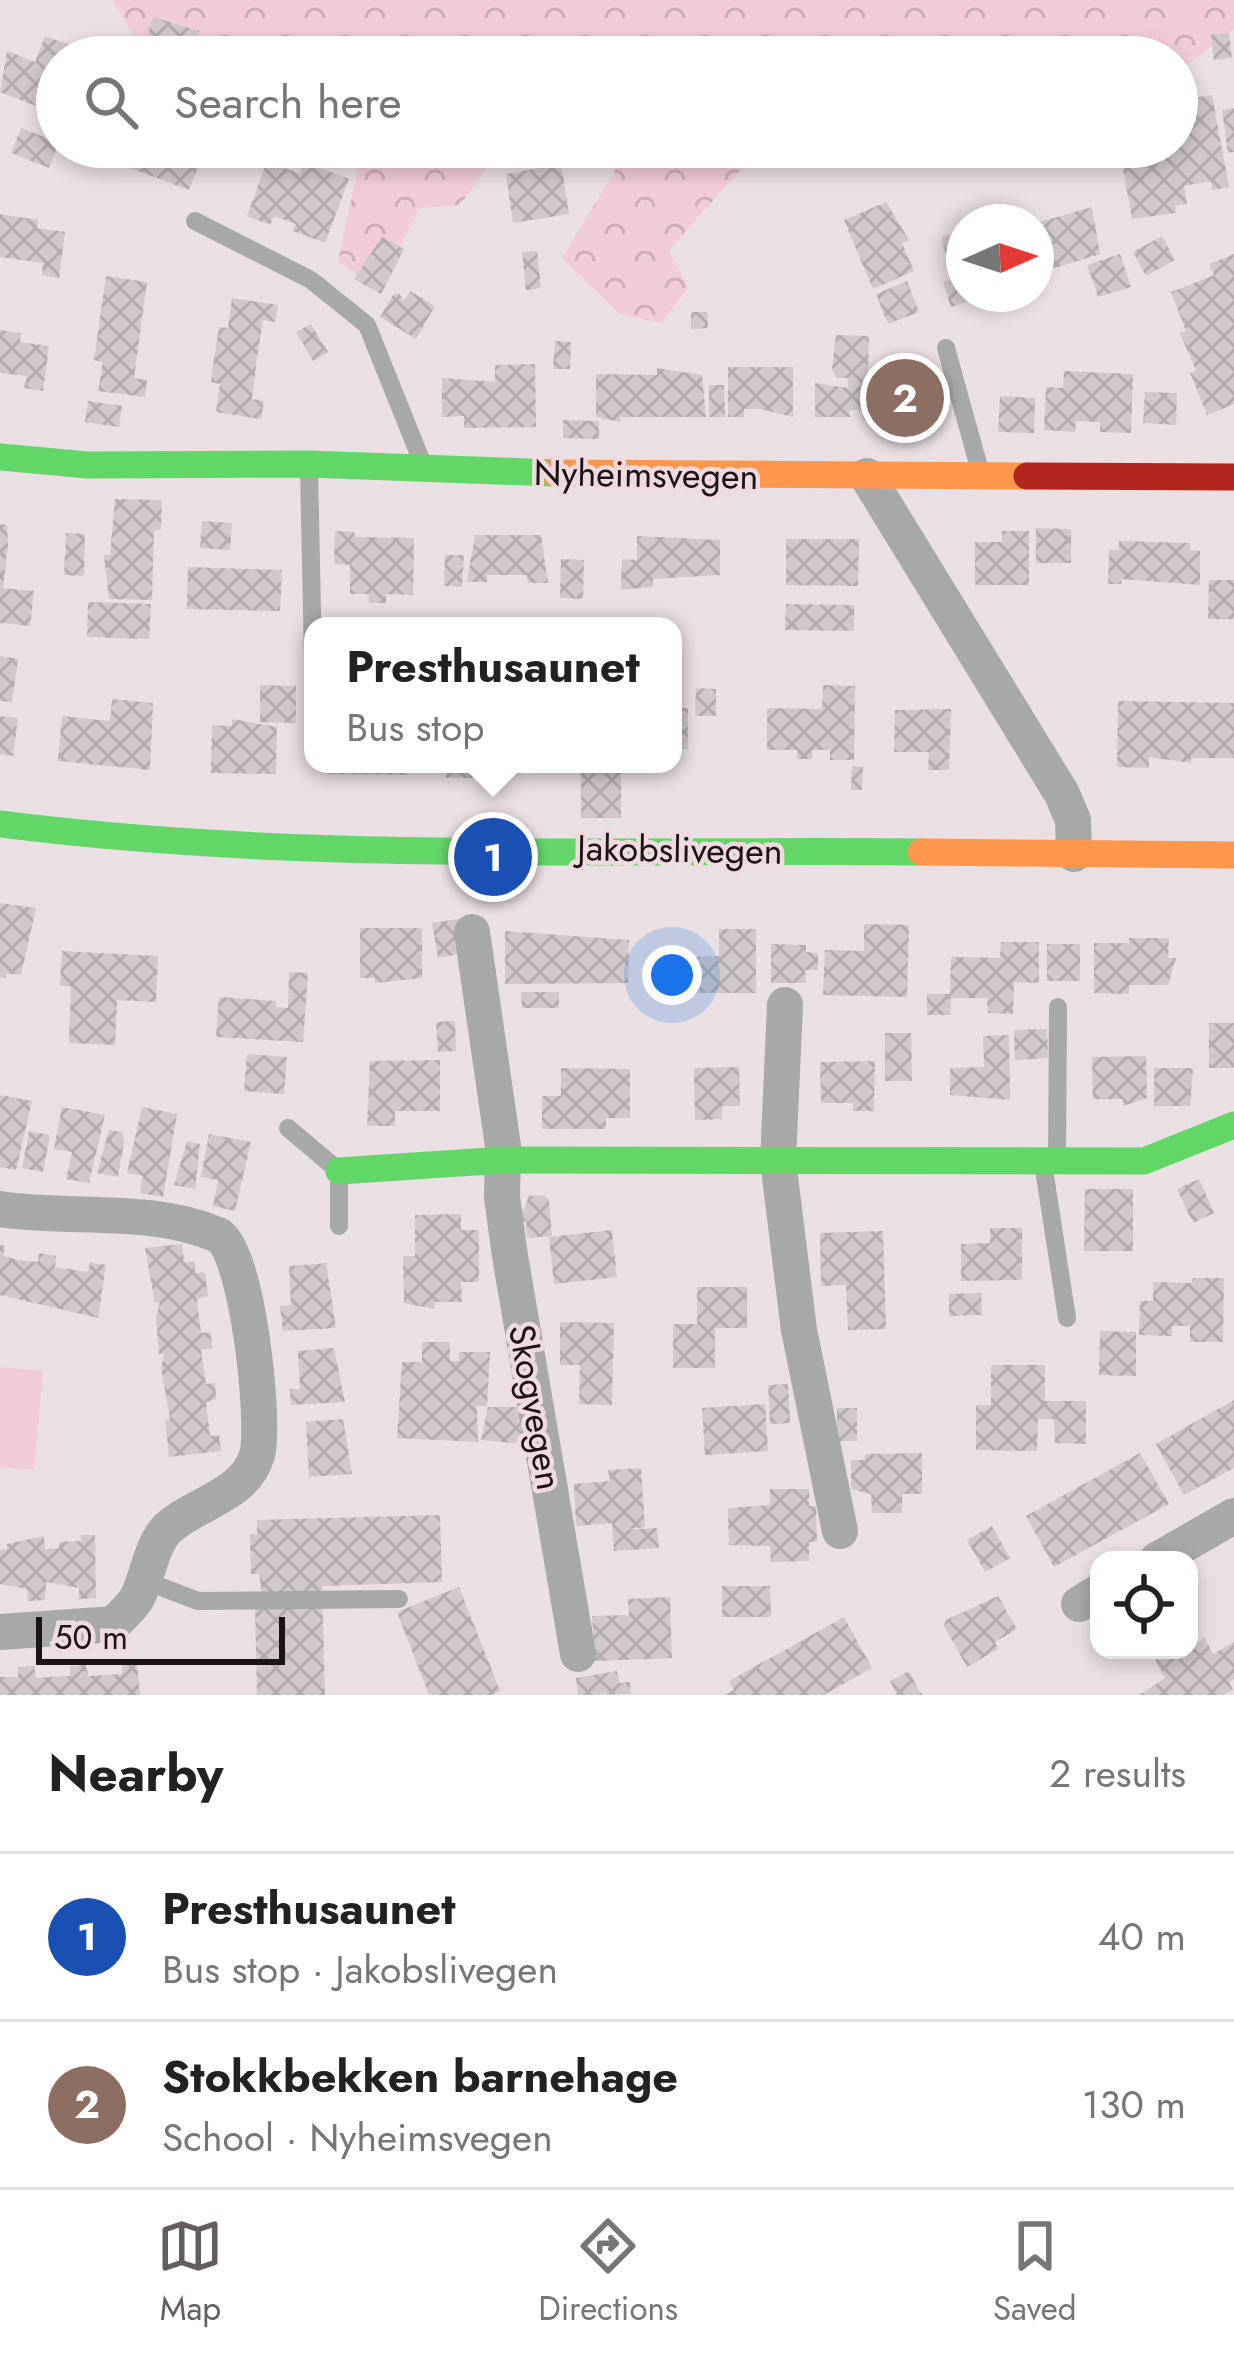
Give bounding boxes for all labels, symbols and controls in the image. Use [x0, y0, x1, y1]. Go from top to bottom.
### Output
search box [36, 36, 1198, 168]
icon: search [78, 69, 144, 135]
text: Search here [174, 70, 402, 135]
north arrow [946, 204, 1054, 312]
pin: 2 [866, 353, 944, 443]
street label: Nyheimsvegen [533, 446, 759, 502]
popup [304, 617, 682, 773]
text: Presthusaunet [346, 634, 640, 699]
text: Bus stop [346, 699, 484, 756]
pin: 1 [454, 812, 532, 902]
street label: Jakobslivegen [573, 821, 783, 877]
your location [642, 945, 702, 1005]
street label: Skogvegen [496, 1320, 576, 1494]
map controls [1090, 1551, 1198, 1659]
button: locate [1090, 1551, 1198, 1659]
scale bar [36, 1611, 285, 1664]
text: 50 m [54, 1614, 128, 1661]
text: Nearby [48, 1736, 223, 1810]
text: 2 results [1049, 1745, 1186, 1802]
text: Presthusaunet [162, 1876, 456, 1941]
text: 1 [77, 1908, 97, 1965]
text: 40 m [1098, 1908, 1186, 1965]
text: Bus stop · Jakobslivegen [162, 1941, 558, 1998]
text: Stokkbekken barnehage [162, 2044, 678, 2109]
text: 2 [74, 2076, 100, 2133]
text: 130 m [1082, 2076, 1186, 2133]
text: School · Nyheimsvegen [162, 2109, 553, 2166]
tab: Map [157, 2213, 223, 2332]
tab: Directions [538, 2213, 678, 2332]
tab: Saved [993, 2213, 1077, 2332]

